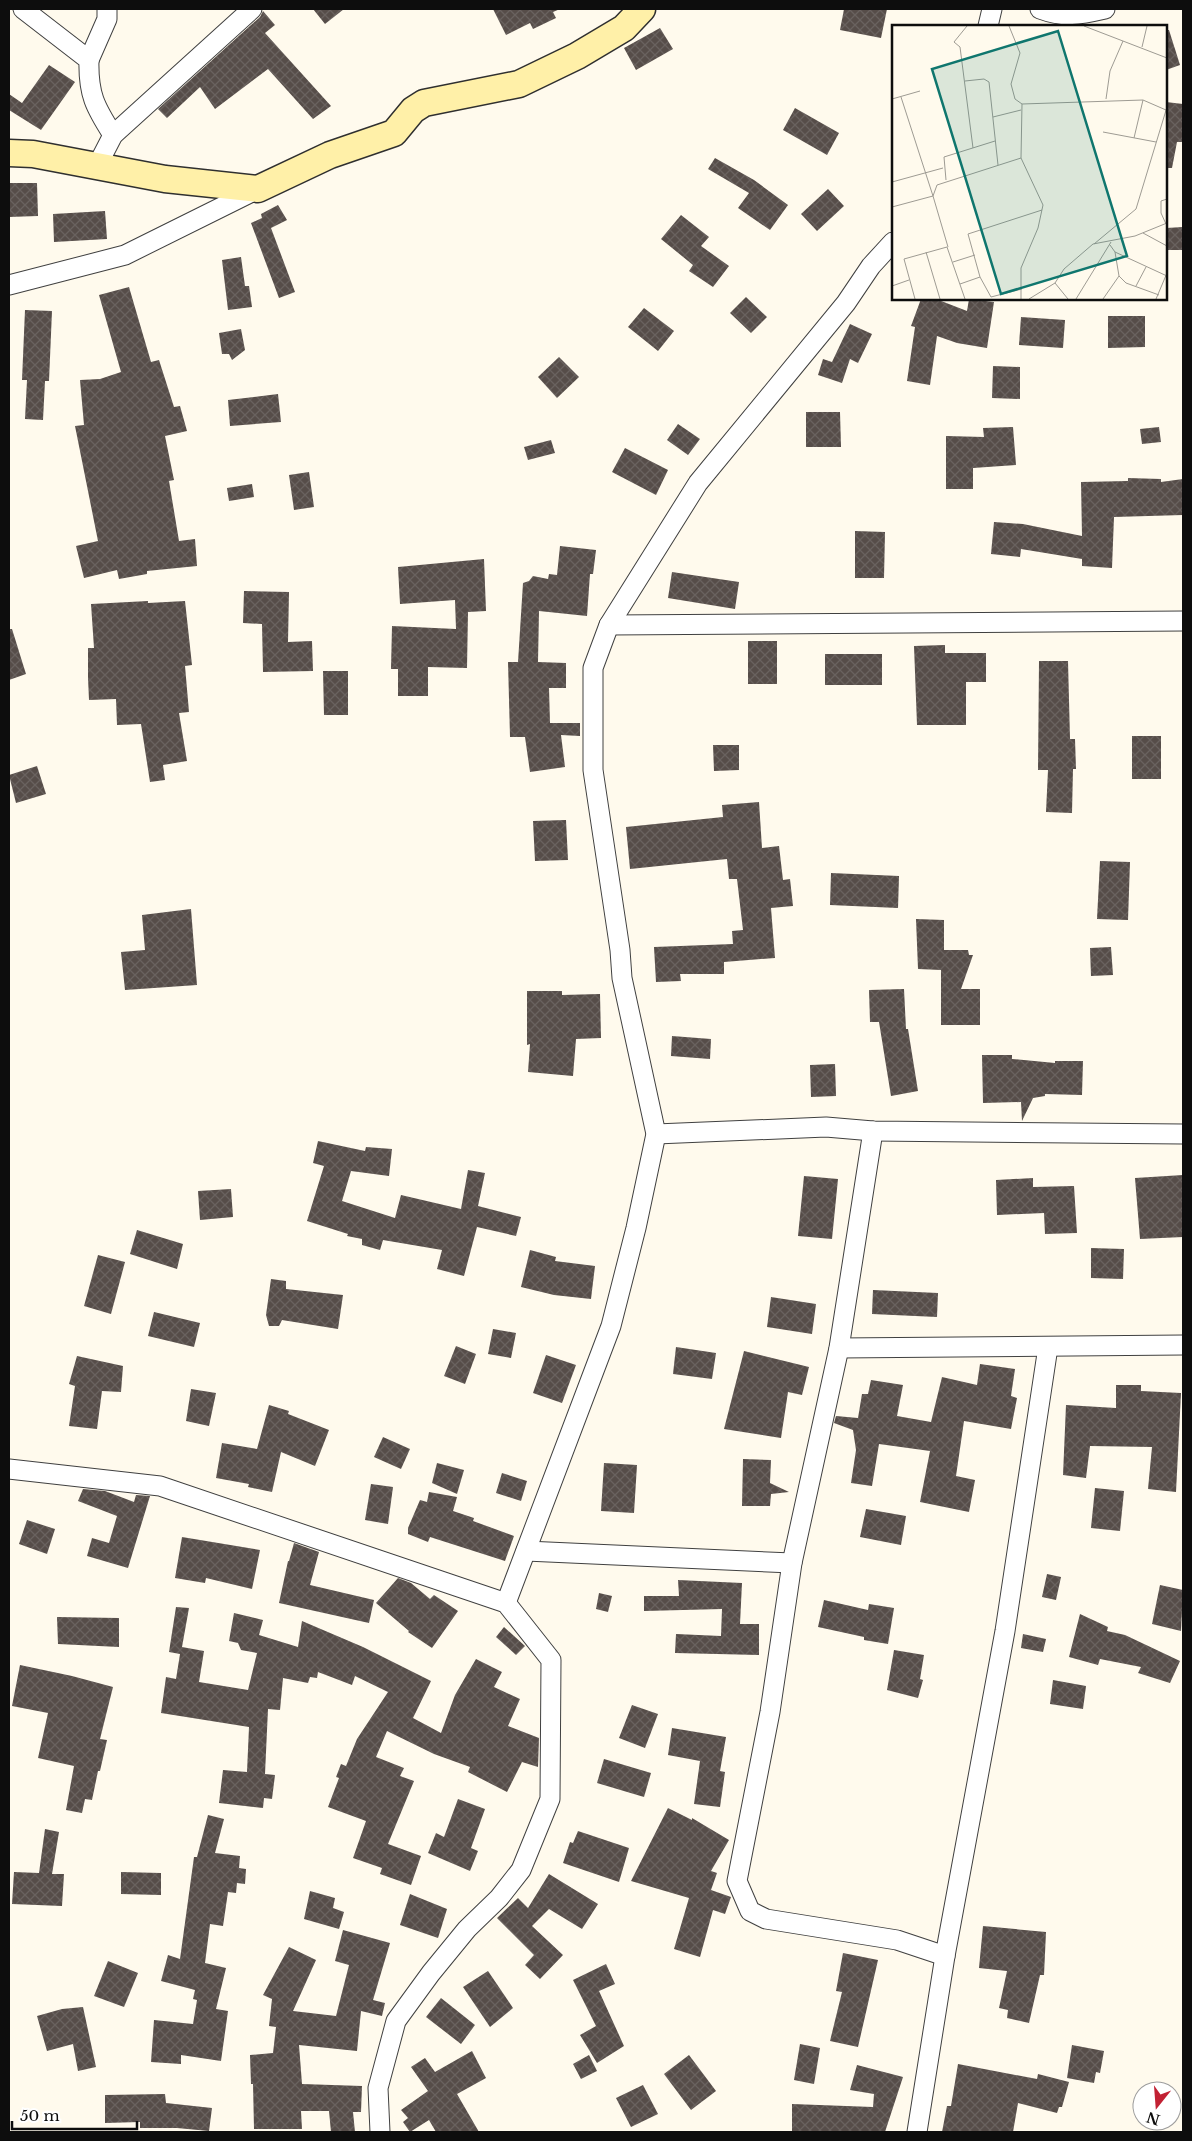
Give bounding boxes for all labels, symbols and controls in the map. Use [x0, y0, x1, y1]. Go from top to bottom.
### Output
inset map [892, 25, 1167, 300]
north arrow [1132, 2081, 1182, 2131]
scale bar [12, 2098, 138, 2130]
text: 50 m [20, 2106, 60, 2125]
text: N [1144, 2108, 1162, 2129]

